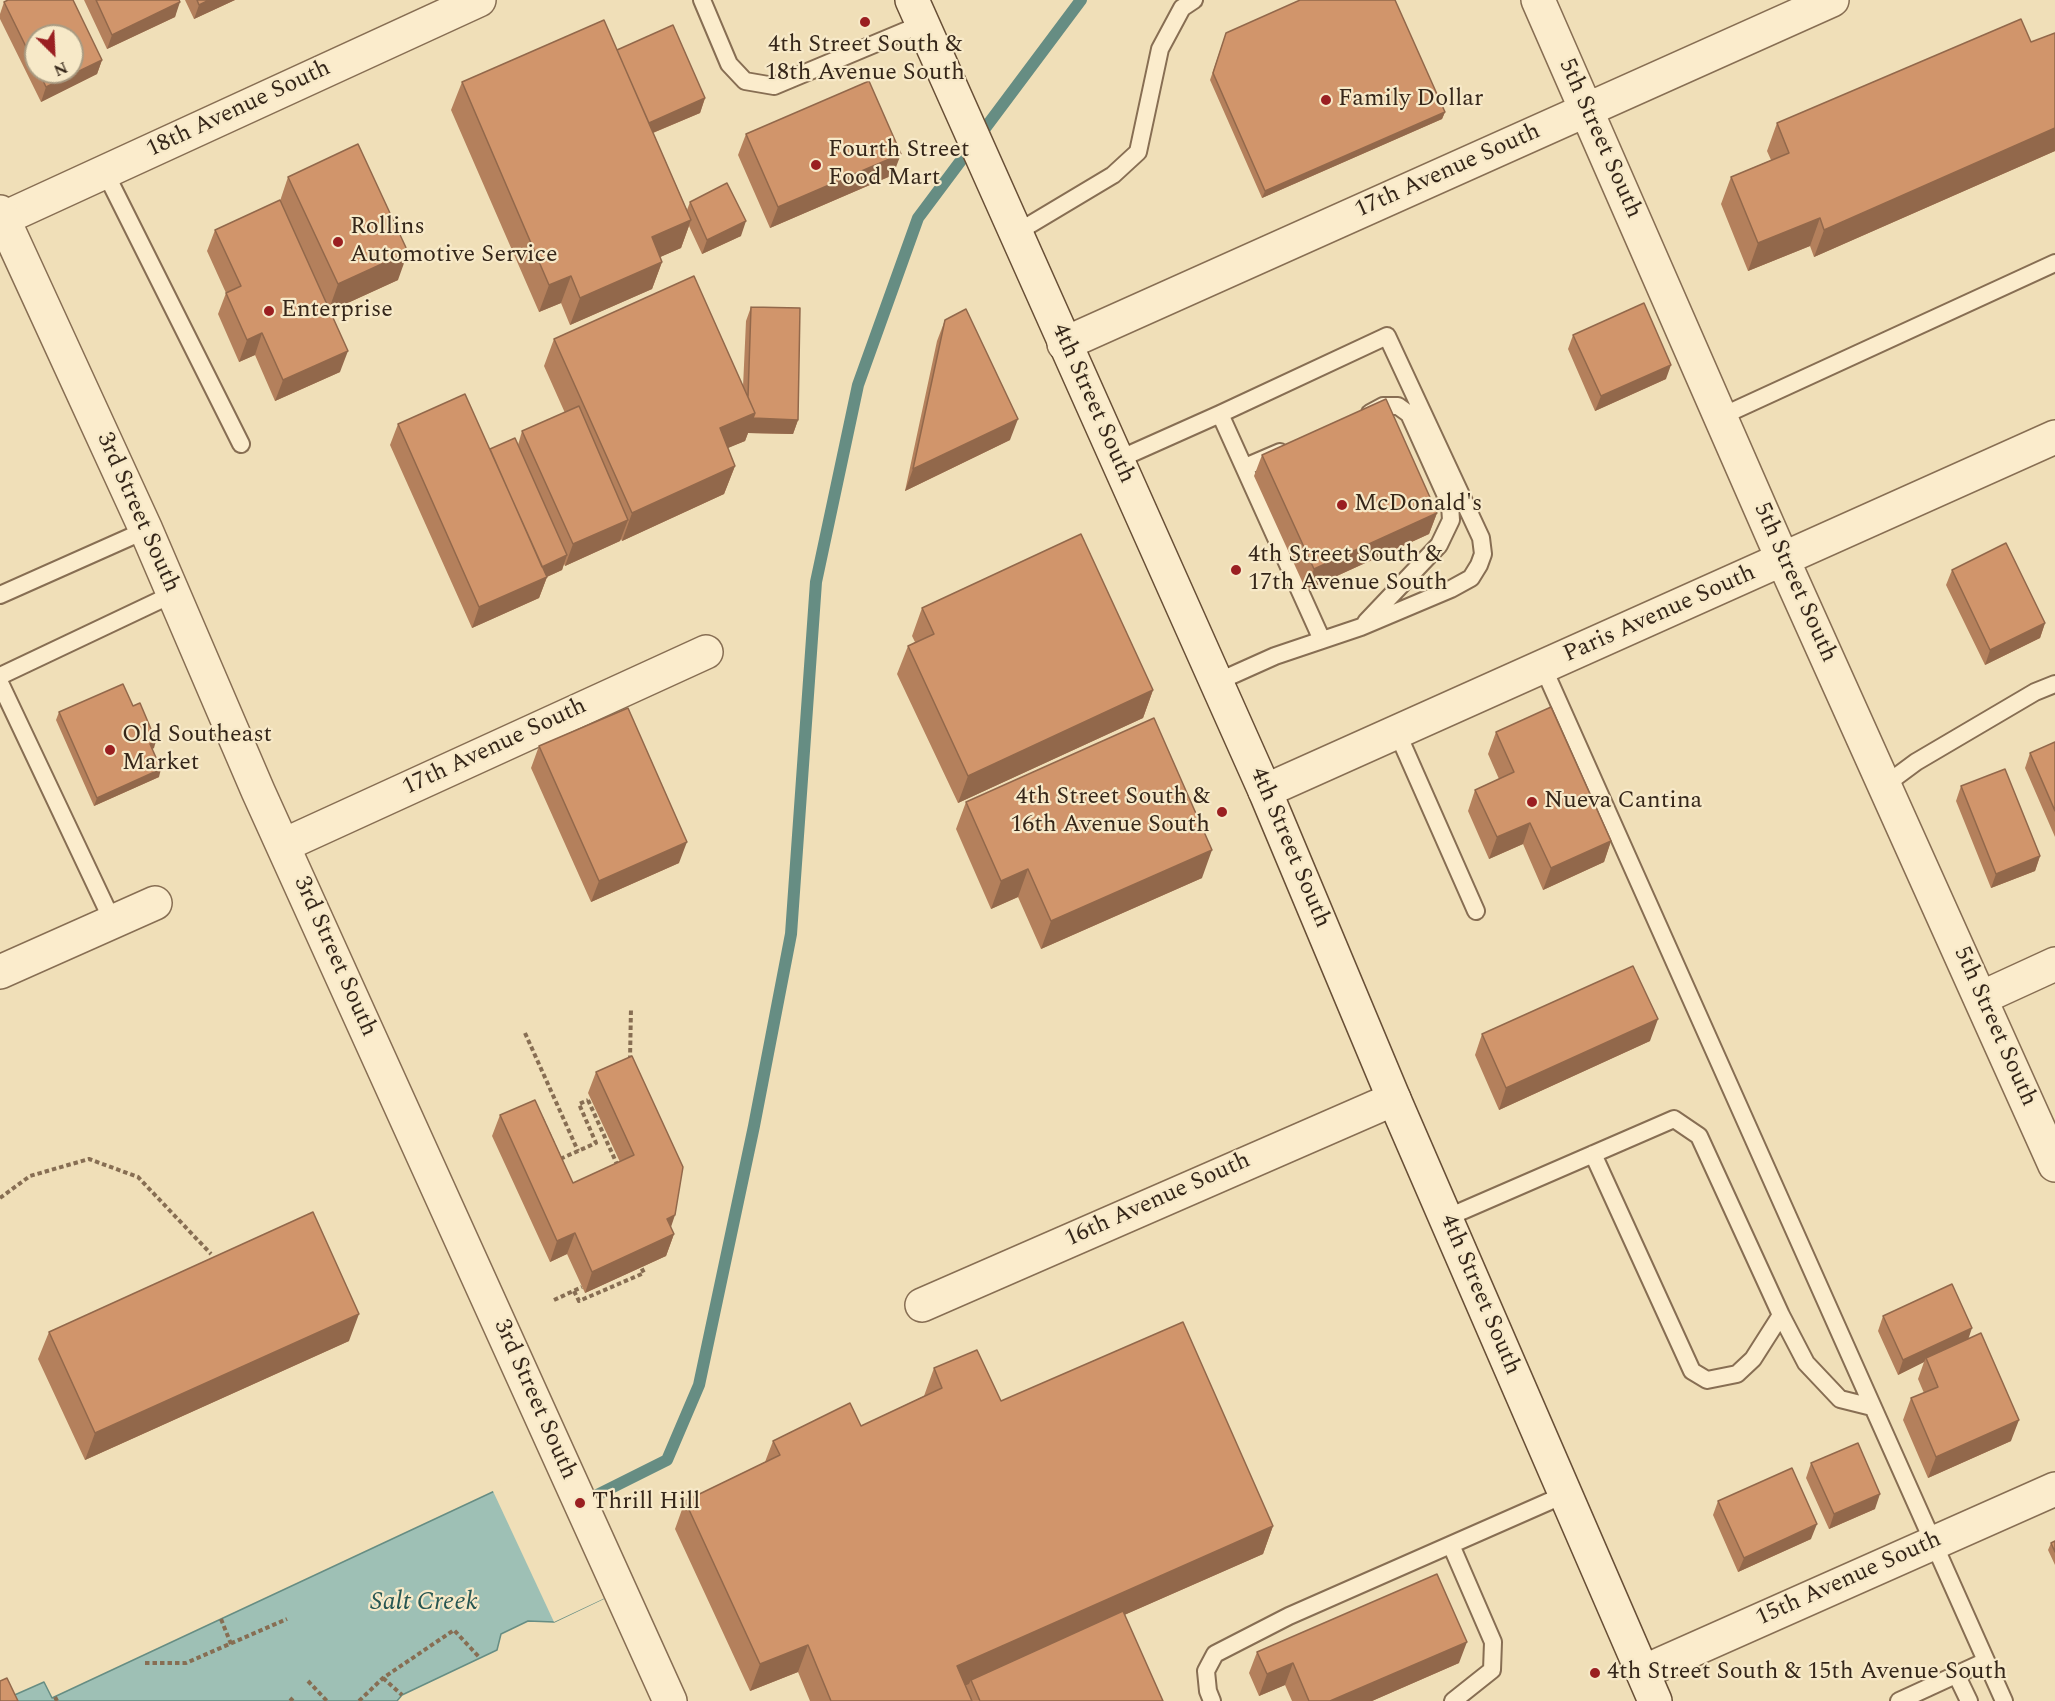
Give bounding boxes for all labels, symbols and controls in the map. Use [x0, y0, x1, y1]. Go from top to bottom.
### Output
marker: 4th Street South & 18th Avenue South [858, 15, 872, 29]
north arrow [24, 24, 84, 84]
place label: 4th Street South & 18th Avenue South [765, 32, 965, 88]
text: N [50, 55, 71, 82]
street label: 18th Avenue South [142, 55, 336, 165]
street label: 5th Street South [1551, 55, 1647, 223]
place label: Family Dollar [1338, 86, 1484, 114]
marker: Family Dollar [1319, 93, 1333, 107]
street label: 17th Avenue South [1351, 118, 1545, 226]
place label: Fourth Street Food Mart [828, 137, 969, 193]
marker: Fourth Street Food Mart [809, 158, 823, 172]
place label: Rollins Automotive Service [350, 214, 558, 270]
marker: Rollins Automotive Service [331, 235, 345, 249]
place label: Enterprise [281, 297, 393, 325]
marker: Enterprise [262, 304, 276, 318]
street label: 4th Street South [1044, 320, 1140, 488]
street label: 3rd Street South [89, 429, 185, 597]
place label: McDonald's [1354, 491, 1482, 519]
marker: McDonald's [1335, 498, 1349, 512]
street label: 5th Street South [1746, 499, 1842, 667]
place label: 4th Street South & 17th Avenue South [1248, 542, 1448, 598]
street label: Paris Avenue South [1559, 560, 1761, 670]
marker: 4th Street South & 17th Avenue South [1229, 563, 1243, 577]
street label: 17th Avenue South [398, 693, 592, 803]
place label: Old Southeast Market [122, 722, 272, 778]
marker: Old Southeast Market [103, 743, 117, 757]
street label: 4th Street South [1242, 763, 1336, 933]
place label: 4th Street South & 16th Avenue South [1010, 784, 1210, 840]
place label: Nueva Cantina [1544, 788, 1702, 816]
marker: Nueva Cantina [1525, 795, 1539, 809]
marker: 4th Street South & 16th Avenue South [1215, 805, 1229, 819]
street label: 3rd Street South [286, 873, 382, 1041]
street label: 5th Street South [1946, 943, 2042, 1111]
street label: 16th Avenue South [1061, 1147, 1255, 1255]
street label: 4th Street South [1432, 1210, 1526, 1380]
street label: 3rd Street South [486, 1316, 582, 1484]
place label: Thrill Hill [592, 1489, 700, 1517]
marker: Thrill Hill [573, 1496, 587, 1510]
street label: 15th Avenue South [1752, 1526, 1946, 1634]
water label: Salt Creek [370, 1588, 478, 1620]
place label: 4th Street South & 15th Avenue South [1607, 1659, 2007, 1687]
marker: 4th Street South & 15th Avenue South [1588, 1666, 1602, 1680]

